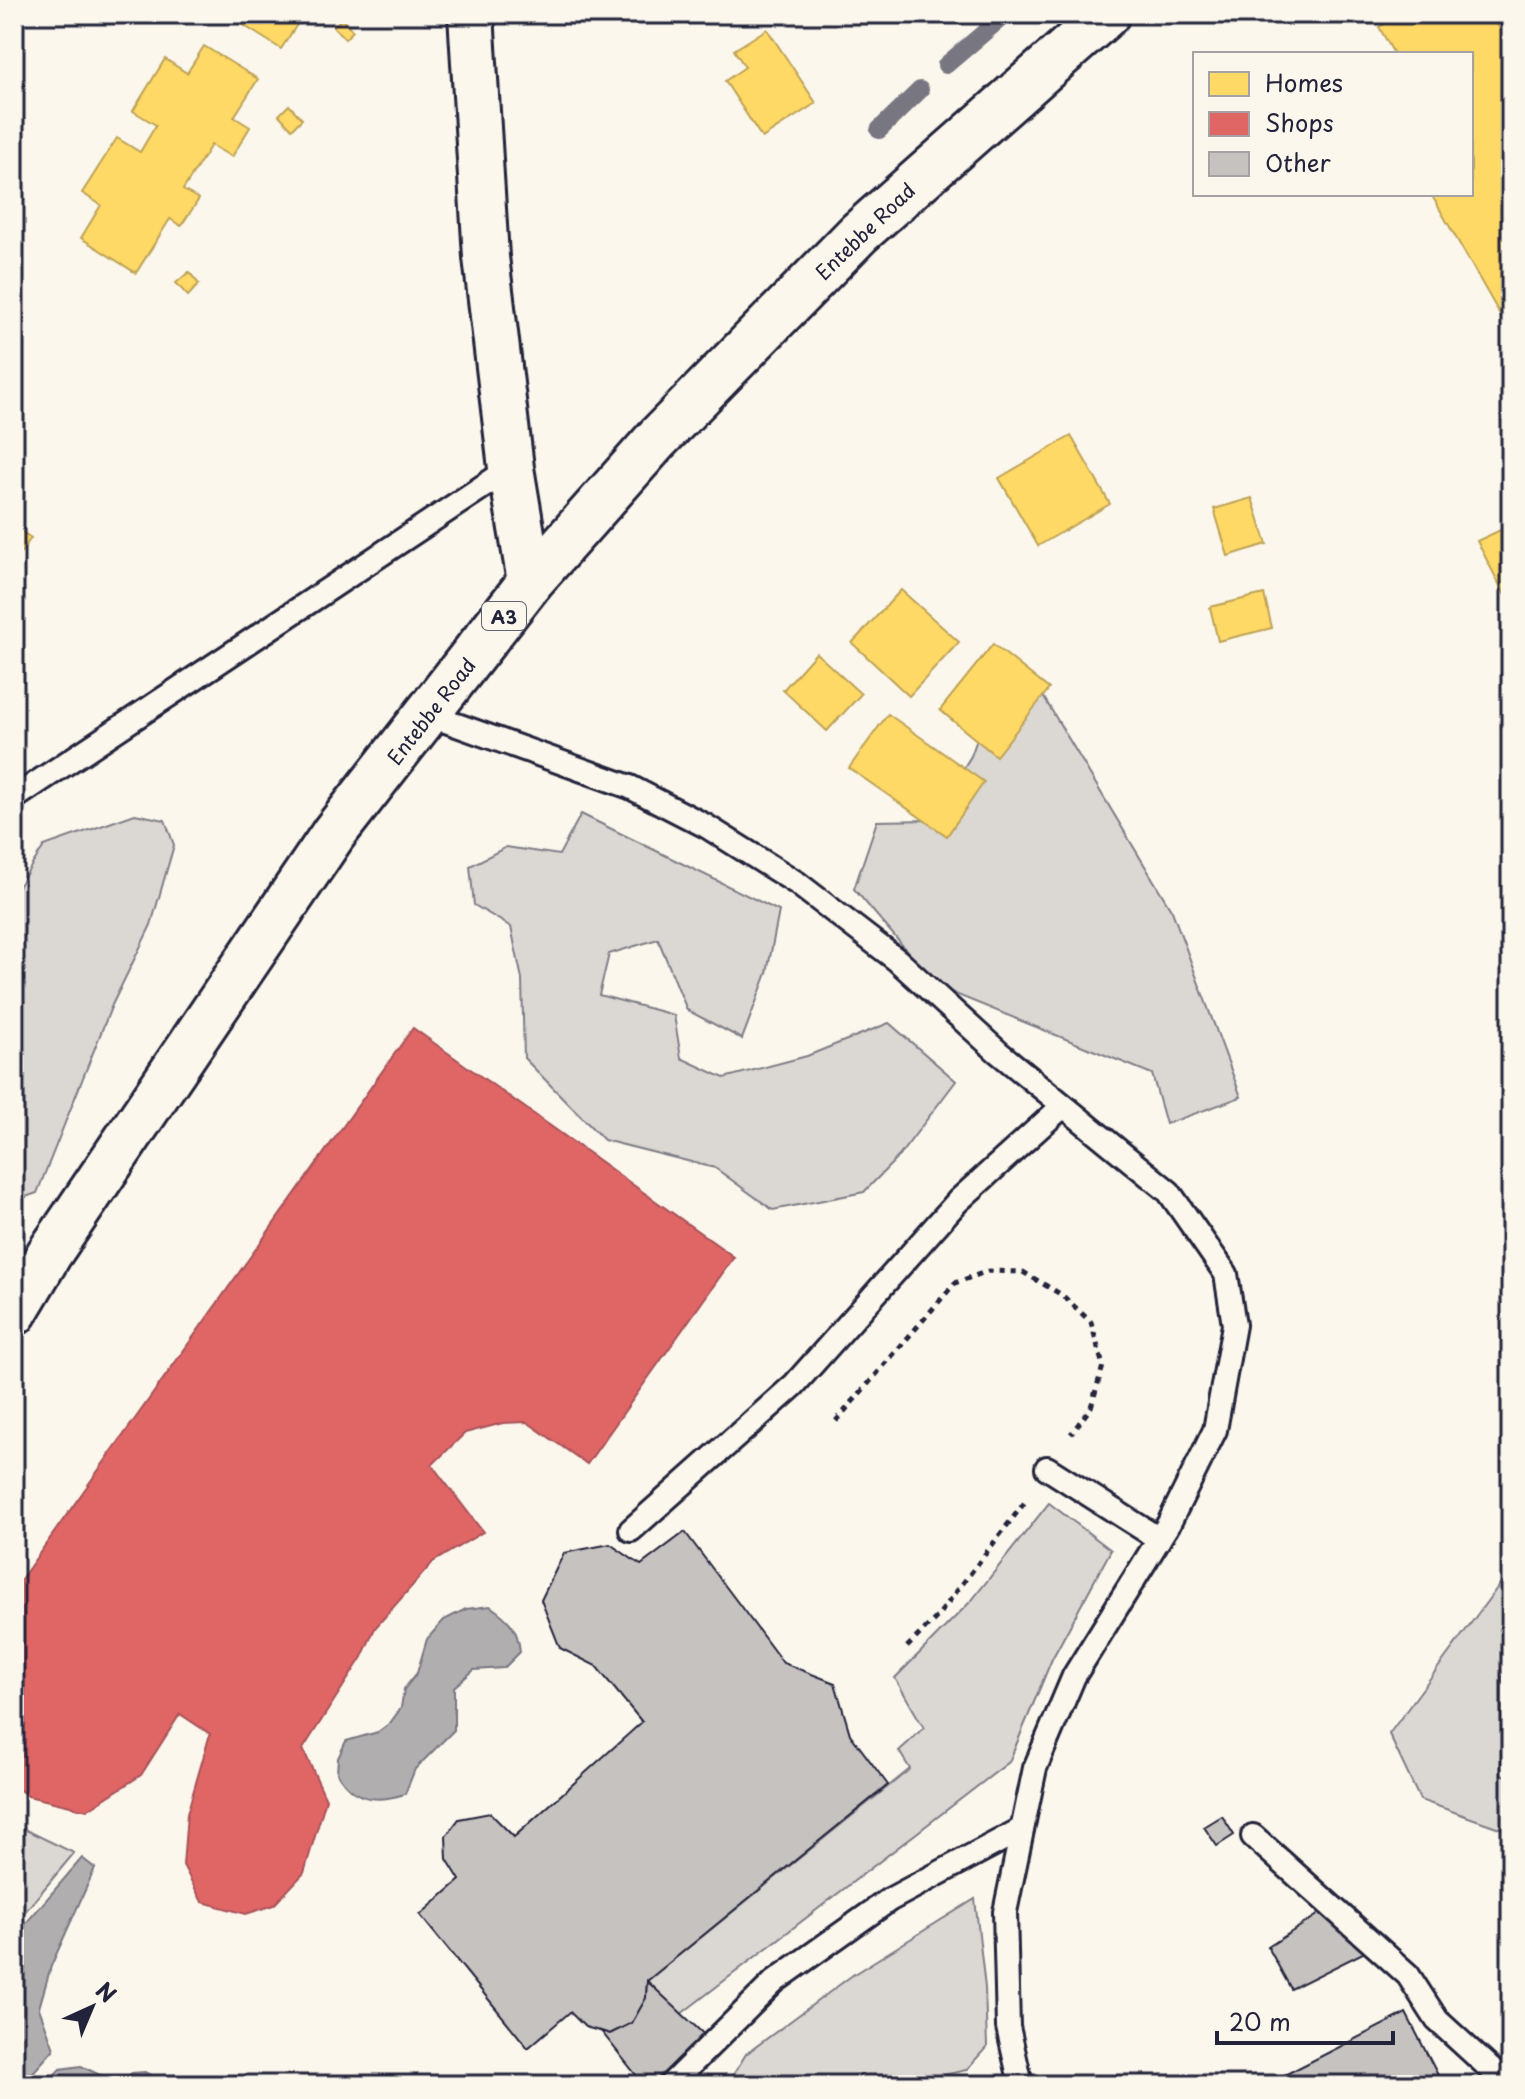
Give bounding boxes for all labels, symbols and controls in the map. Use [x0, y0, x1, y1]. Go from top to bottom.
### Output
legend [1193, 52, 1473, 196]
text: Homes [1265, 64, 1343, 100]
text: Shops [1265, 104, 1334, 140]
text: Other [1265, 144, 1332, 180]
street label: Entebbe Road [808, 175, 922, 287]
road number: A3 [482, 602, 526, 630]
street label: Entebbe Road [380, 651, 482, 771]
north arrow [52, 1967, 132, 2047]
text: N [89, 1974, 125, 2009]
scale bar [1217, 1995, 1393, 2045]
text: 20 m [1229, 2003, 1291, 2039]

